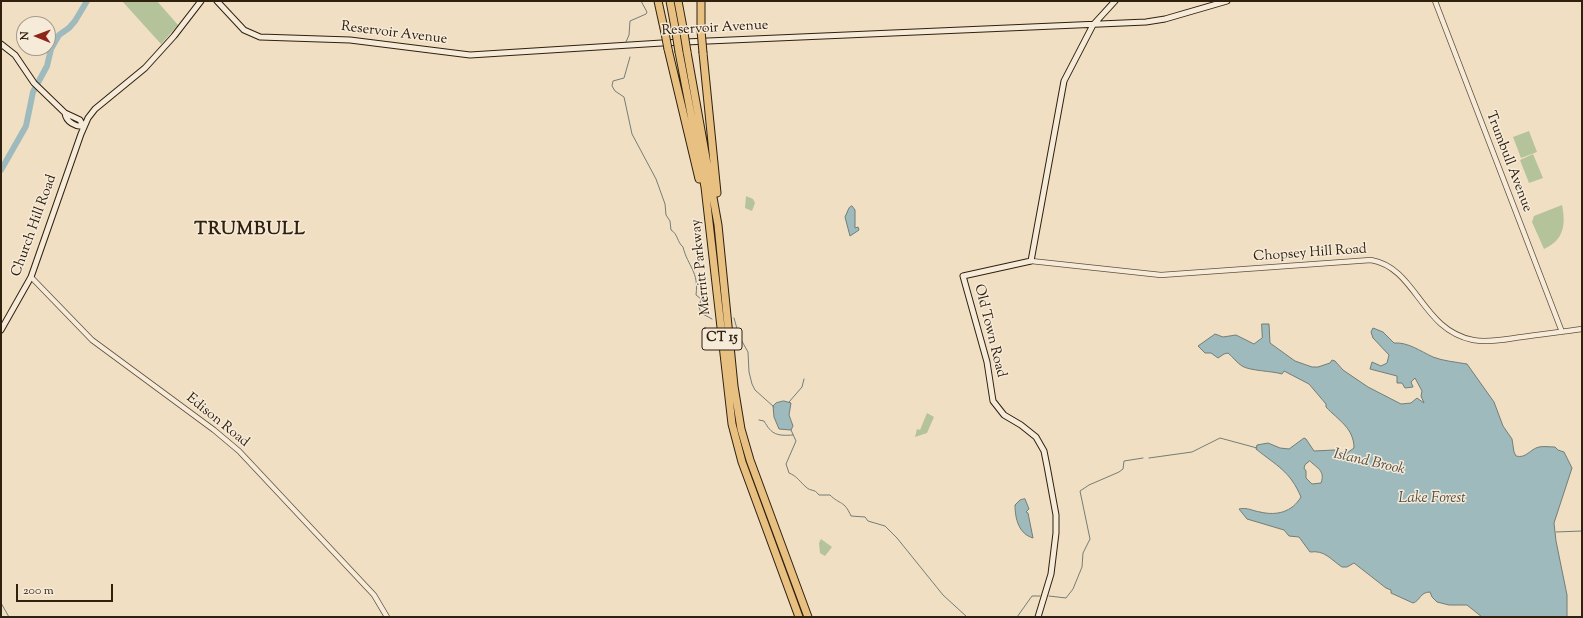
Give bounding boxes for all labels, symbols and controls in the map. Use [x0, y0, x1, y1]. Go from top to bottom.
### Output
north arrow [16, 16, 56, 56]
street label: Reservoir Avenue [661, 18, 769, 40]
street label: Reservoir Avenue [340, 19, 448, 49]
text: N [17, 31, 33, 40]
street label: Trumbull Avenue [1481, 109, 1535, 215]
street label: Church Hill Road [9, 173, 61, 279]
street label: Merritt Parkway [689, 218, 715, 316]
district label: TRUMBULL [194, 220, 306, 242]
street label: Chopsey Hill Road [1253, 242, 1367, 266]
street label: Old Town Road [969, 283, 1009, 379]
road number: CT 15 [702, 328, 742, 350]
street label: Edison Road [182, 390, 252, 452]
water label: Island Brook [1332, 446, 1406, 480]
water label: Lake Forest [1398, 490, 1466, 508]
scale bar [18, 576, 115, 602]
text: 200 m [23, 582, 54, 600]

